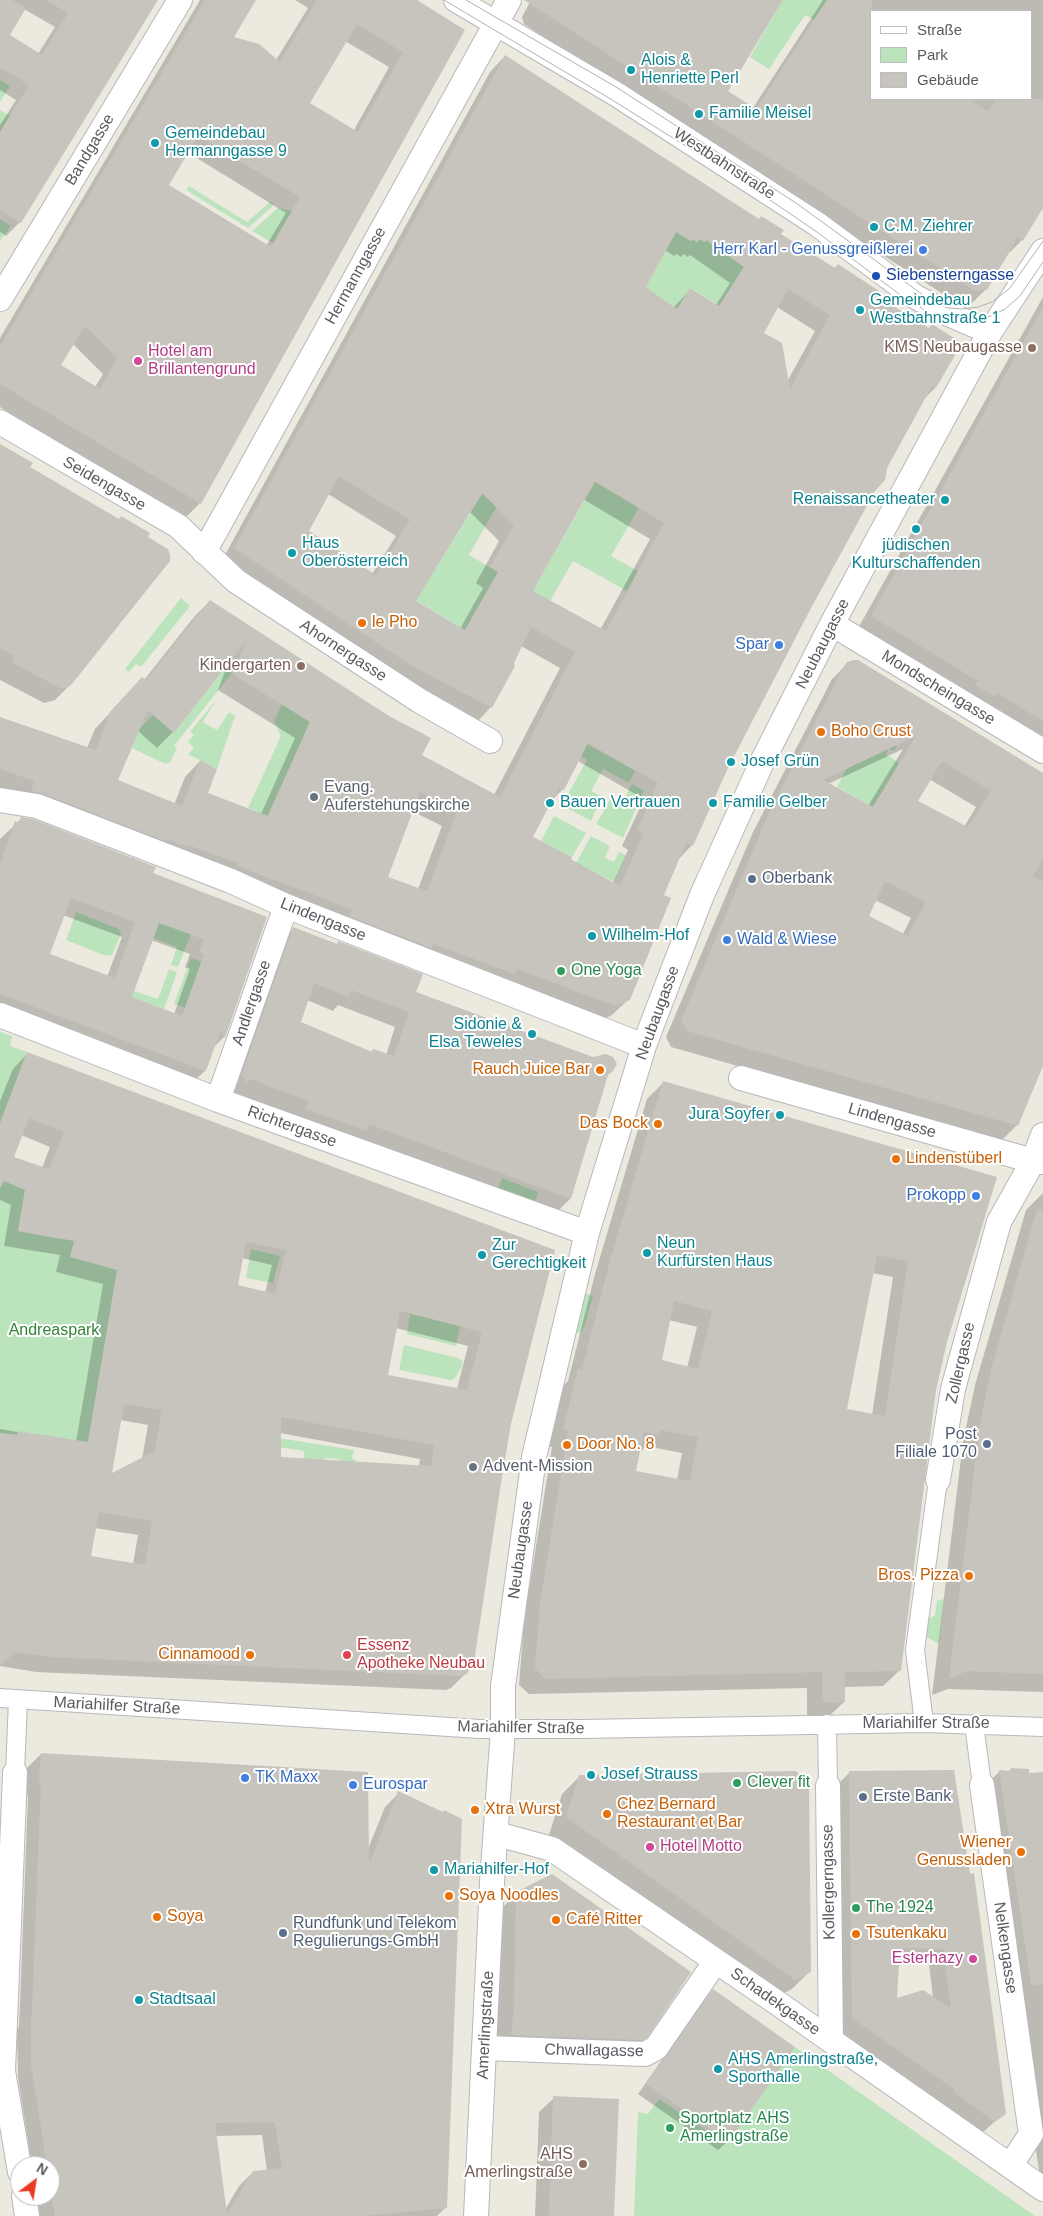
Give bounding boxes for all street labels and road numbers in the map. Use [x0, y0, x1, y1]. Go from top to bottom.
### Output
street label: Bandgasse [61, 111, 119, 189]
street label: Westbahnstraße [670, 124, 778, 204]
street label: Hermanngasse [321, 224, 391, 328]
street label: Seidengasse [59, 453, 149, 515]
street label: Neubaugasse [792, 596, 854, 692]
street label: Ahornergasse [296, 616, 390, 686]
street label: Mondscheingasse [878, 647, 998, 729]
street label: Lindengasse [277, 894, 369, 946]
street label: Andlergasse [228, 958, 276, 1048]
street label: Neubaugasse [632, 963, 684, 1063]
street label: Lindengasse [846, 1099, 938, 1143]
street label: Richtergasse [245, 1102, 339, 1152]
street label: Zollergasse [942, 1321, 980, 1405]
street label: Neubaugasse [505, 1500, 537, 1600]
street label: Mariahilfer Straße [53, 1693, 181, 1719]
street label: Mariahilfer Straße [862, 1714, 990, 1734]
street label: Mariahilfer Straße [457, 1717, 585, 1739]
street label: Kollergerngasse [818, 1824, 840, 1940]
street label: Nelkengasse [989, 1901, 1021, 1995]
street label: Schadekgasse [727, 1964, 823, 2040]
street label: Amerlingstraße [474, 1970, 498, 2080]
street label: Chwallagasse [544, 2041, 644, 2061]

